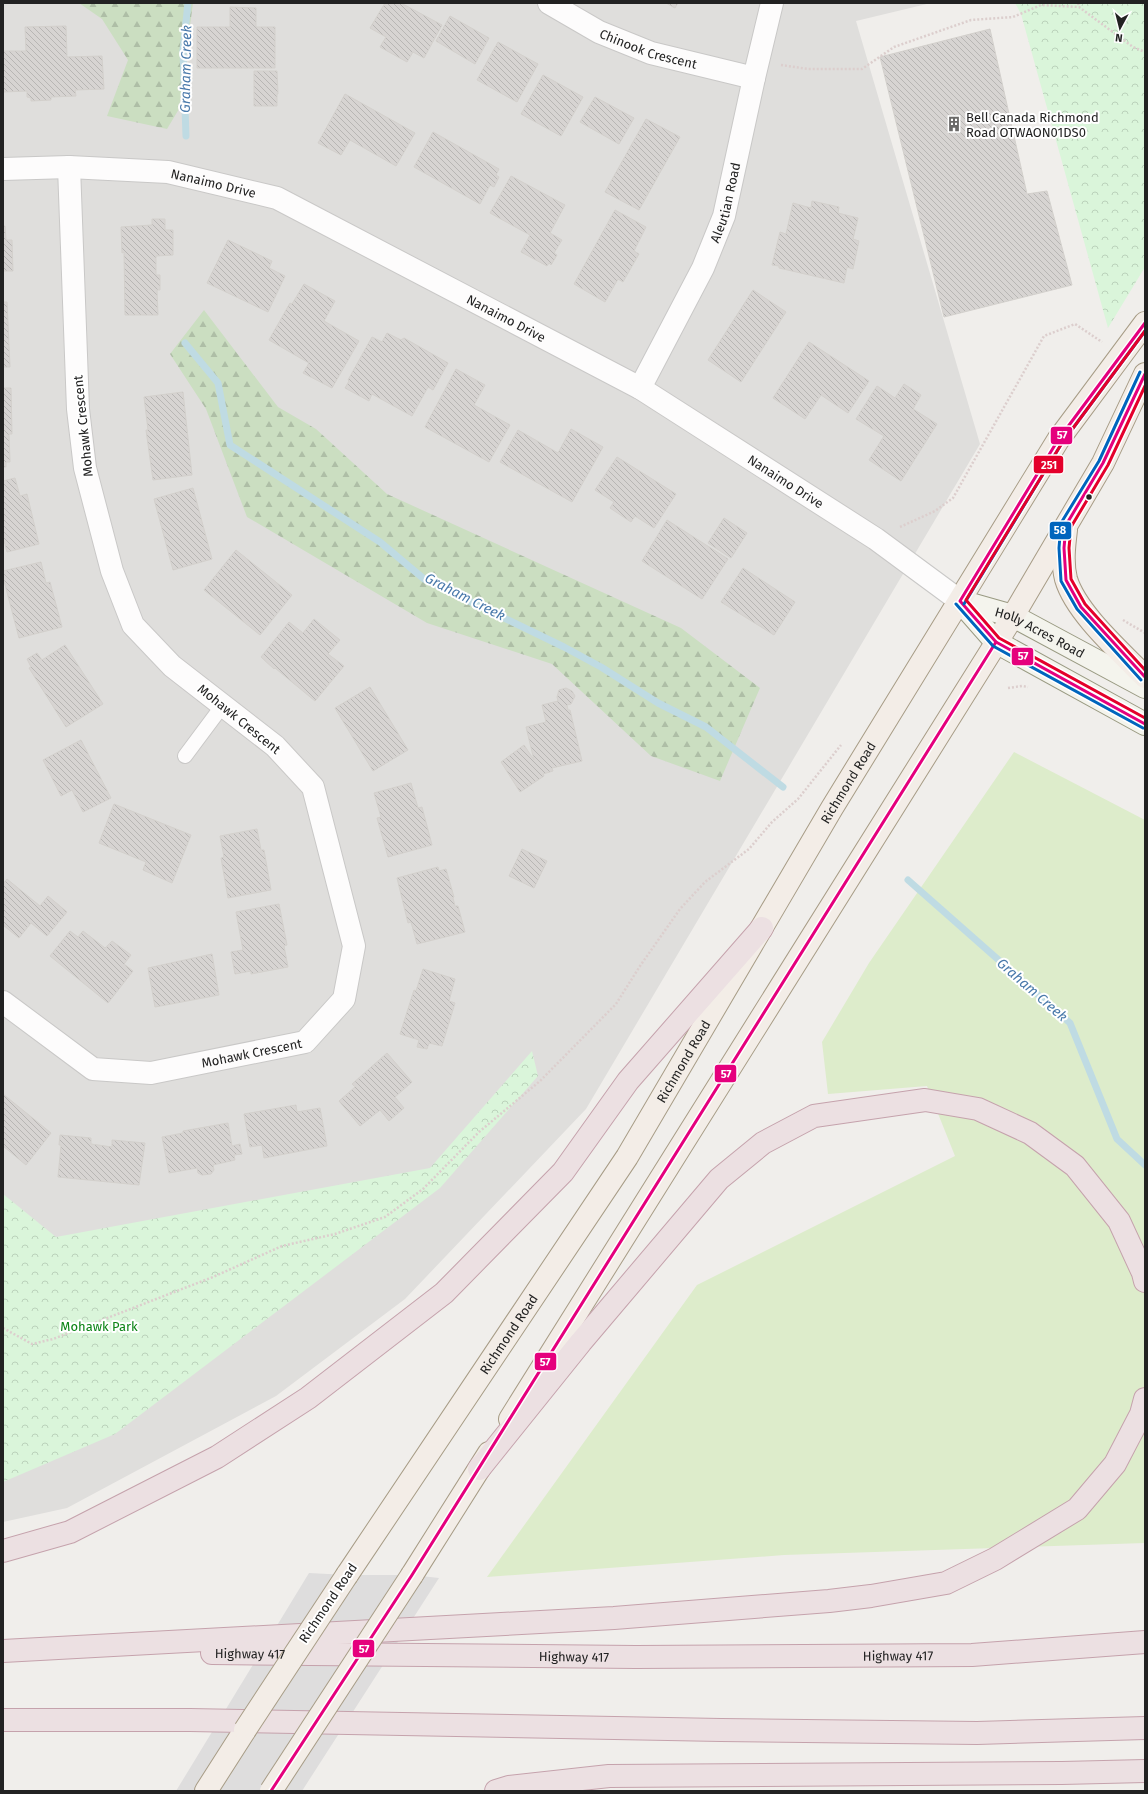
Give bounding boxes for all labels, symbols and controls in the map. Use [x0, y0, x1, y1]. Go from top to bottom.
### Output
north arrow [1100, 8, 1140, 48]
water label: Graham Creek [177, 25, 195, 113]
street label: Chinook Crescent [597, 26, 699, 71]
text: N [1114, 31, 1123, 44]
place label: Bell Canada Richmond Road OTWAON01DS0 [966, 110, 1099, 140]
building icon: Bell Canada Richmond Road OTWAON01DS0 [945, 115, 963, 133]
street label: Aleutian Road [707, 161, 743, 245]
street label: Nanaimo Drive [169, 165, 258, 200]
street label: Nanaimo Drive [464, 291, 548, 345]
street label: Mohawk Crescent [70, 374, 96, 477]
line badge: 57 [1050, 426, 1073, 445]
text: 57 [1057, 429, 1067, 442]
street label: Nanaimo Drive [745, 451, 826, 511]
line badge: 251 [1033, 455, 1064, 474]
text: 251 [1041, 459, 1057, 472]
unlabelled marker [1084, 492, 1094, 502]
line badge: 58 [1049, 521, 1072, 540]
text: 58 [1054, 524, 1067, 537]
water label: Graham Creek [422, 570, 508, 625]
street label: Holly Acres Road [993, 604, 1087, 661]
line badge: 57 [1011, 647, 1034, 666]
text: 57 [1018, 650, 1028, 663]
street label: Mohawk Crescent [195, 681, 284, 757]
street label: Richmond Road [817, 739, 878, 826]
water label: Graham Creek [993, 955, 1071, 1025]
street label: Richmond Road [653, 1017, 713, 1105]
street label: Mohawk Crescent [200, 1035, 303, 1070]
line badge: 57 [714, 1064, 737, 1083]
text: 57 [721, 1068, 731, 1081]
street label: Richmond Road [476, 1291, 541, 1377]
park label: Mohawk Park [60, 1319, 138, 1334]
line badge: 57 [534, 1352, 557, 1371]
text: 57 [540, 1356, 550, 1369]
street label: Richmond Road [296, 1560, 360, 1646]
line badge: 57 [352, 1639, 375, 1658]
text: 57 [359, 1643, 369, 1656]
street label: Highway 417 [215, 1646, 285, 1661]
street label: Highway 417 [863, 1648, 933, 1663]
street label: Highway 417 [539, 1649, 609, 1664]

